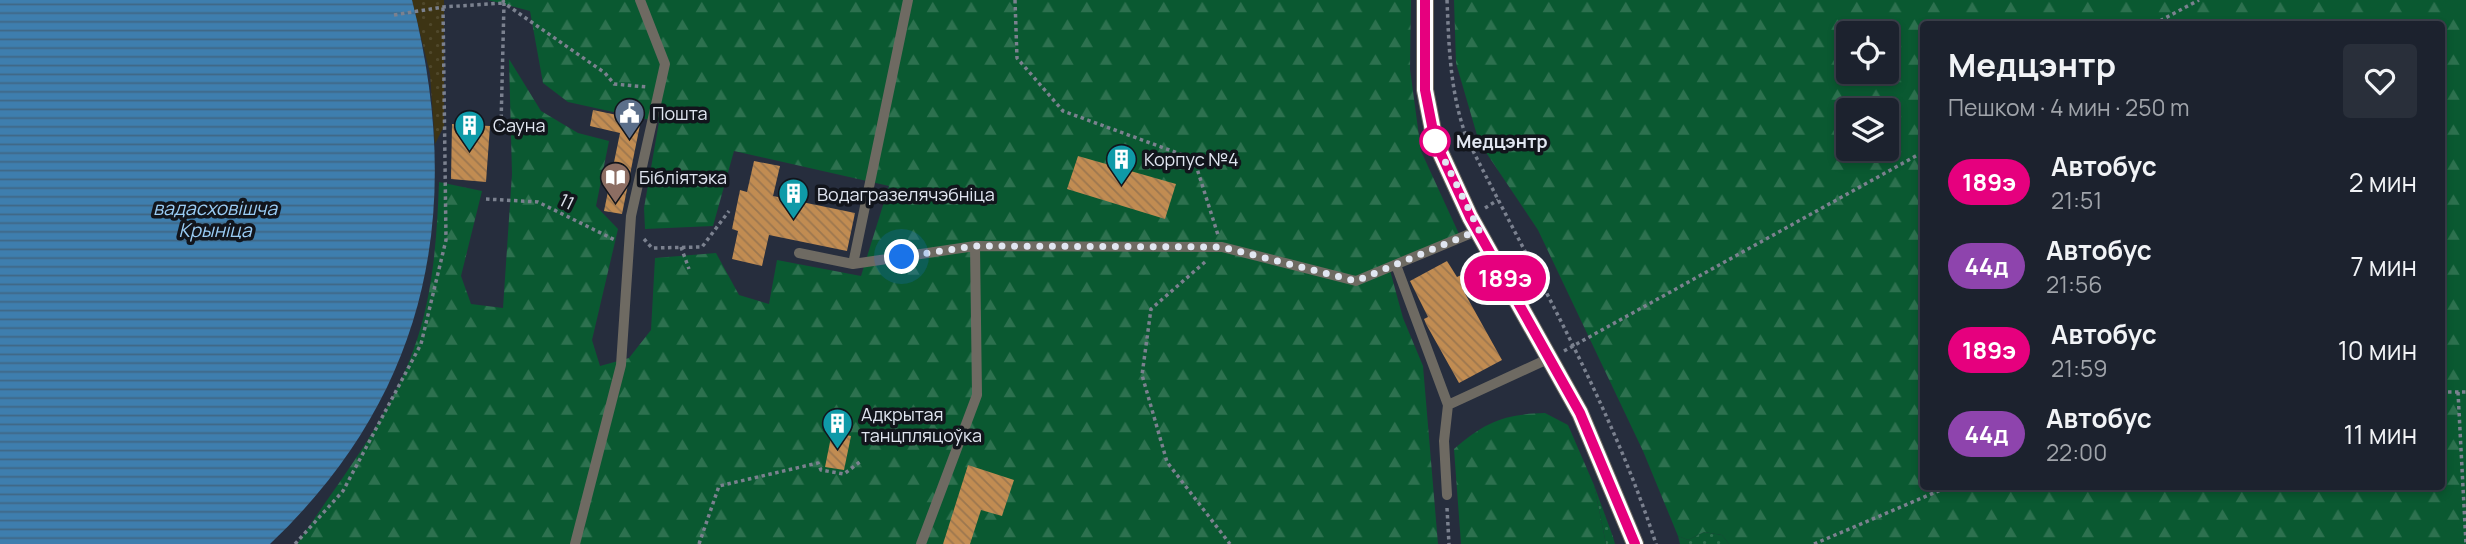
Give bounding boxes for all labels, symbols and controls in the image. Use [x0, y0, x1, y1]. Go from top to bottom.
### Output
map controls [1836, 21, 1899, 161]
button: locate [1836, 21, 1899, 84]
text: Медцэнтр [1948, 42, 2116, 87]
button: heart [2343, 44, 2417, 118]
text: Пешком · 4 мин · 250 m [1948, 91, 2190, 123]
public building icon: Пошта [612, 96, 646, 140]
button: layers [1836, 98, 1899, 161]
place label: Пошта [652, 101, 708, 125]
building icon: Сауна [453, 108, 487, 152]
place label: Сауна [493, 113, 545, 137]
marker: Медцэнтр [1420, 126, 1450, 156]
place label: Медцэнтр [1456, 129, 1548, 153]
building icon: Корпус №4 [1104, 142, 1138, 186]
place label: Корпус №4 [1144, 147, 1239, 171]
text: Автобус [2051, 148, 2157, 184]
library icon: Бібліятэка [599, 160, 633, 204]
text: 2 мин [2349, 164, 2417, 200]
place label: Бібліятэка [639, 165, 727, 189]
text: 189э [1962, 165, 2016, 198]
building icon: Водагразелячэбніца [777, 177, 811, 221]
place label: Водагразелячэбніца [817, 182, 995, 206]
text: 21:51 [2051, 184, 2102, 216]
street label: 11 [555, 187, 579, 215]
water label: вадасховішча Крыніца [153, 195, 278, 243]
text: Автобус [2046, 232, 2152, 268]
your location [884, 239, 919, 274]
text: 7 мин [2351, 248, 2417, 284]
text: 44д [1964, 249, 2009, 282]
line badge: 189э [1456, 255, 1554, 301]
text: 189э [1478, 261, 1532, 294]
text: 21:56 [2046, 268, 2103, 300]
text: Автобус [2051, 316, 2157, 352]
text: 10 мин [2338, 332, 2417, 368]
text: 189э [1962, 333, 2016, 366]
text: 21:59 [2051, 352, 2107, 384]
text: Автобус [2046, 400, 2152, 436]
place label: Адкрытая танцпляцоўка [861, 402, 982, 447]
building icon: Адкрытая танцпляцоўка [821, 407, 855, 451]
text: 11 мин [2343, 416, 2417, 452]
text: 44д [1964, 417, 2009, 450]
text: 22:00 [2046, 436, 2107, 468]

